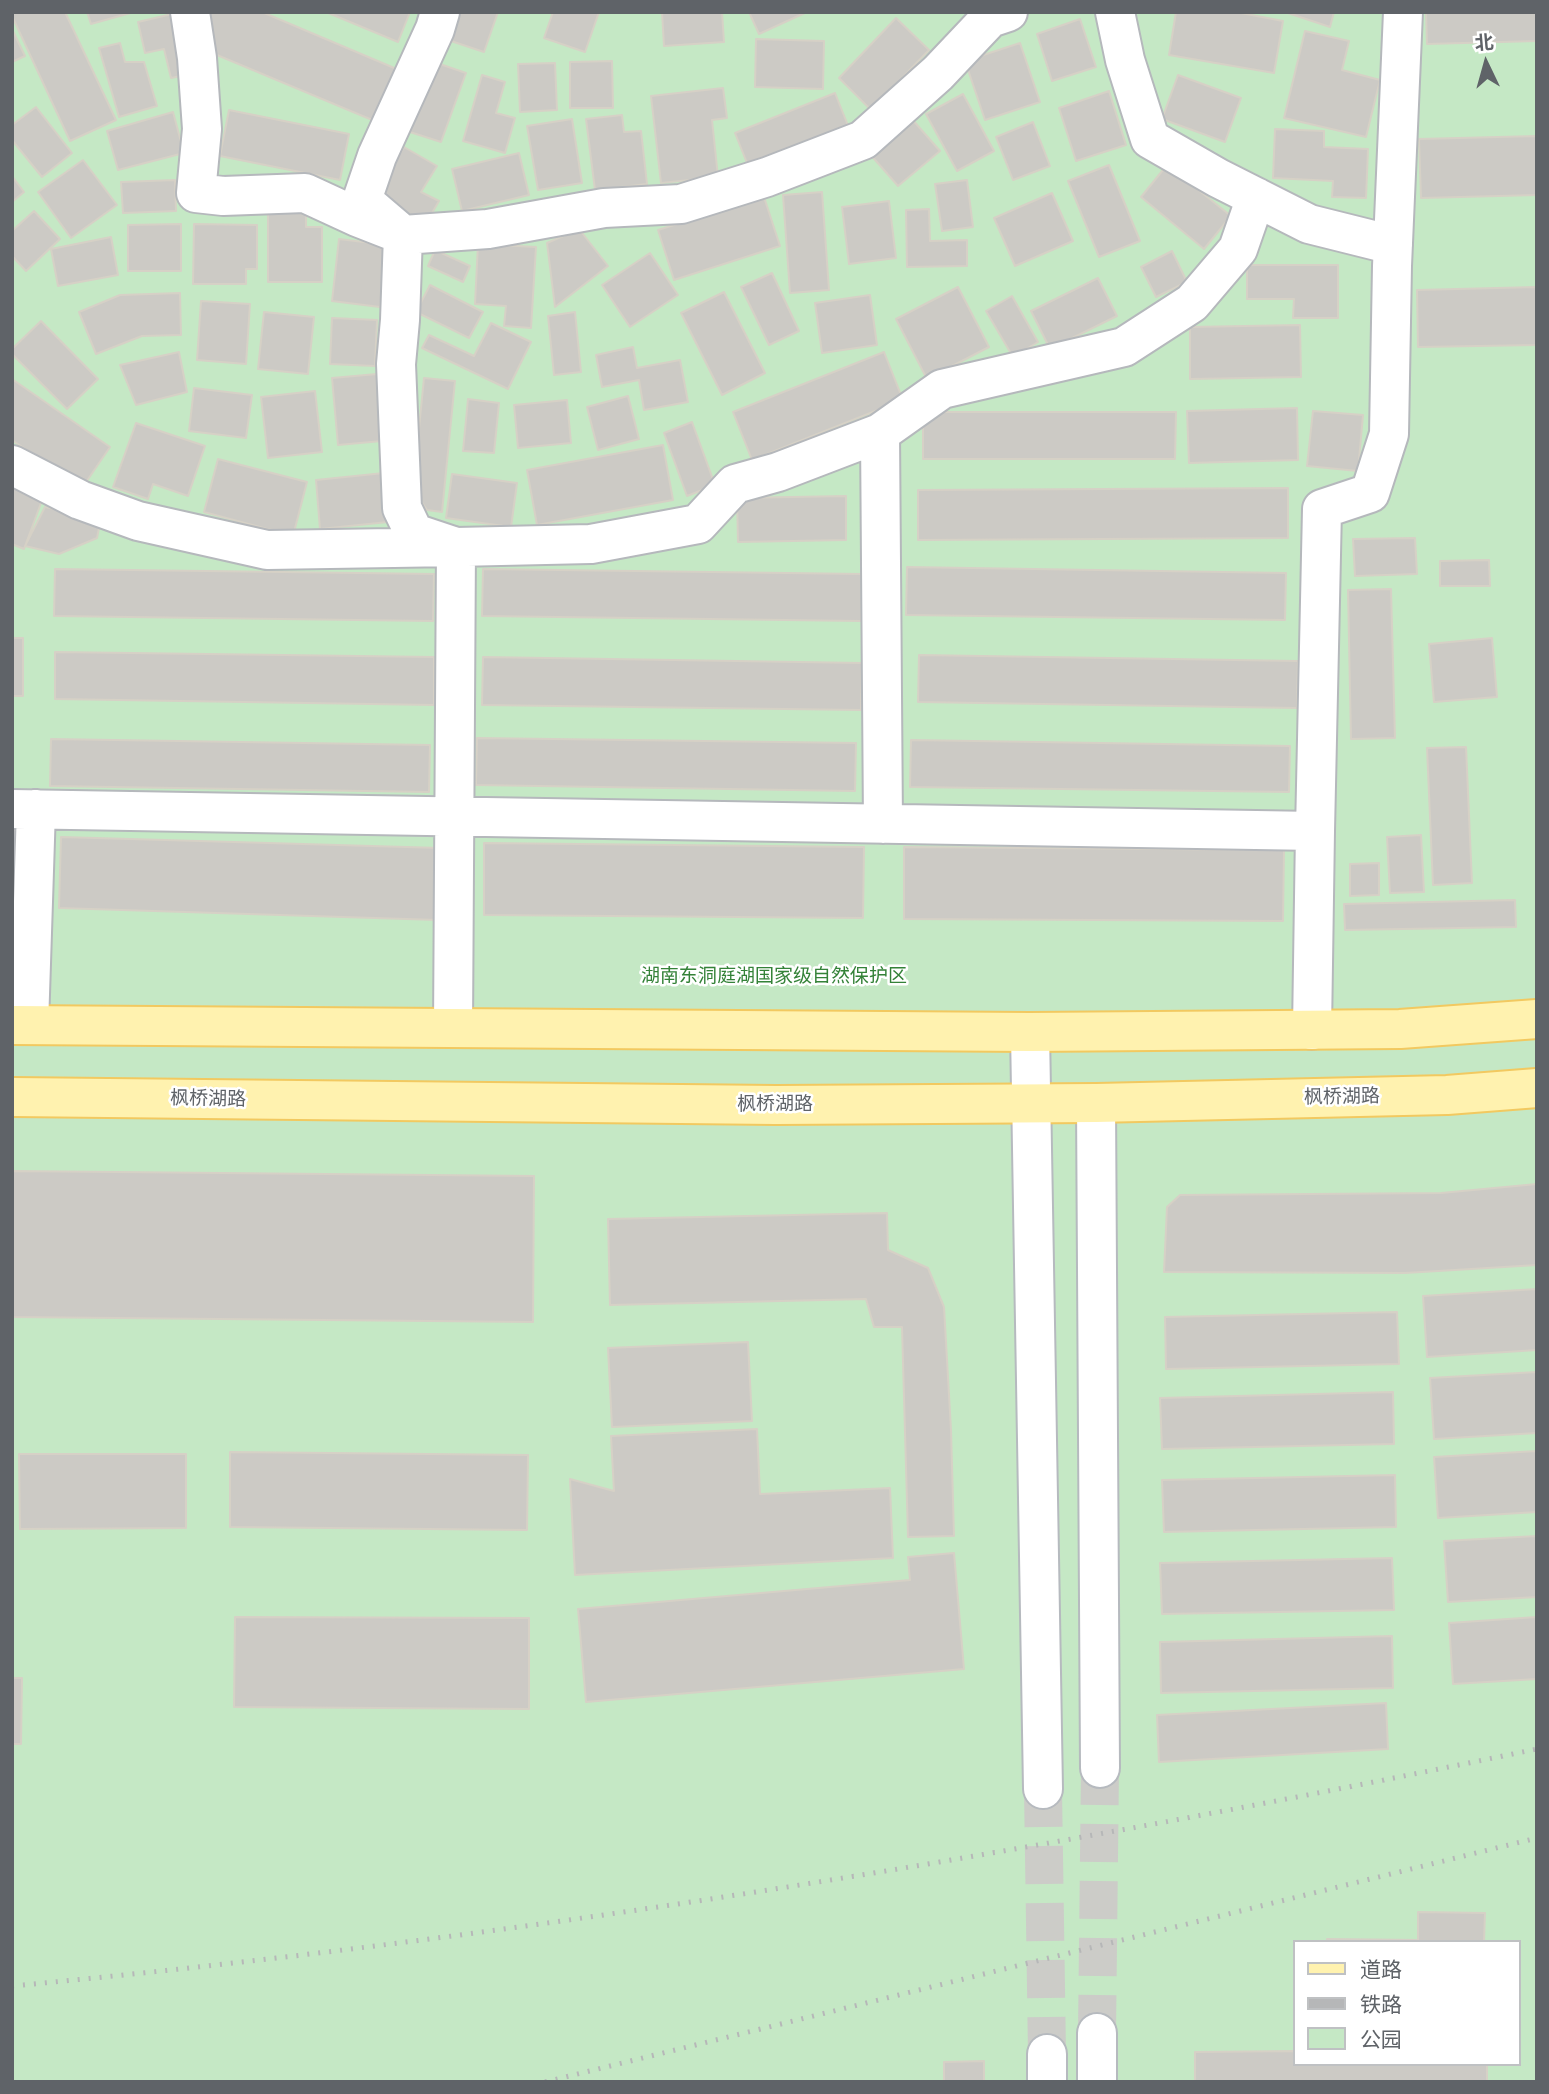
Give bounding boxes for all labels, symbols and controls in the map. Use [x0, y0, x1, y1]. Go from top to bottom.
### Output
text: 北 [1473, 26, 1495, 57]
north arrow [1451, 28, 1521, 98]
park label: 湖南东洞庭湖国家级自然保护区 [641, 966, 907, 988]
street label: 枫桥湖路 [1304, 1086, 1380, 1110]
street label: 枫桥湖路 [170, 1088, 246, 1112]
street label: 枫桥湖路 [737, 1094, 813, 1116]
legend [1294, 1940, 1521, 2066]
text: 道路 [1360, 1953, 1402, 1985]
text: 铁路 [1360, 1988, 1402, 2020]
text: 公园 [1360, 2023, 1402, 2055]

